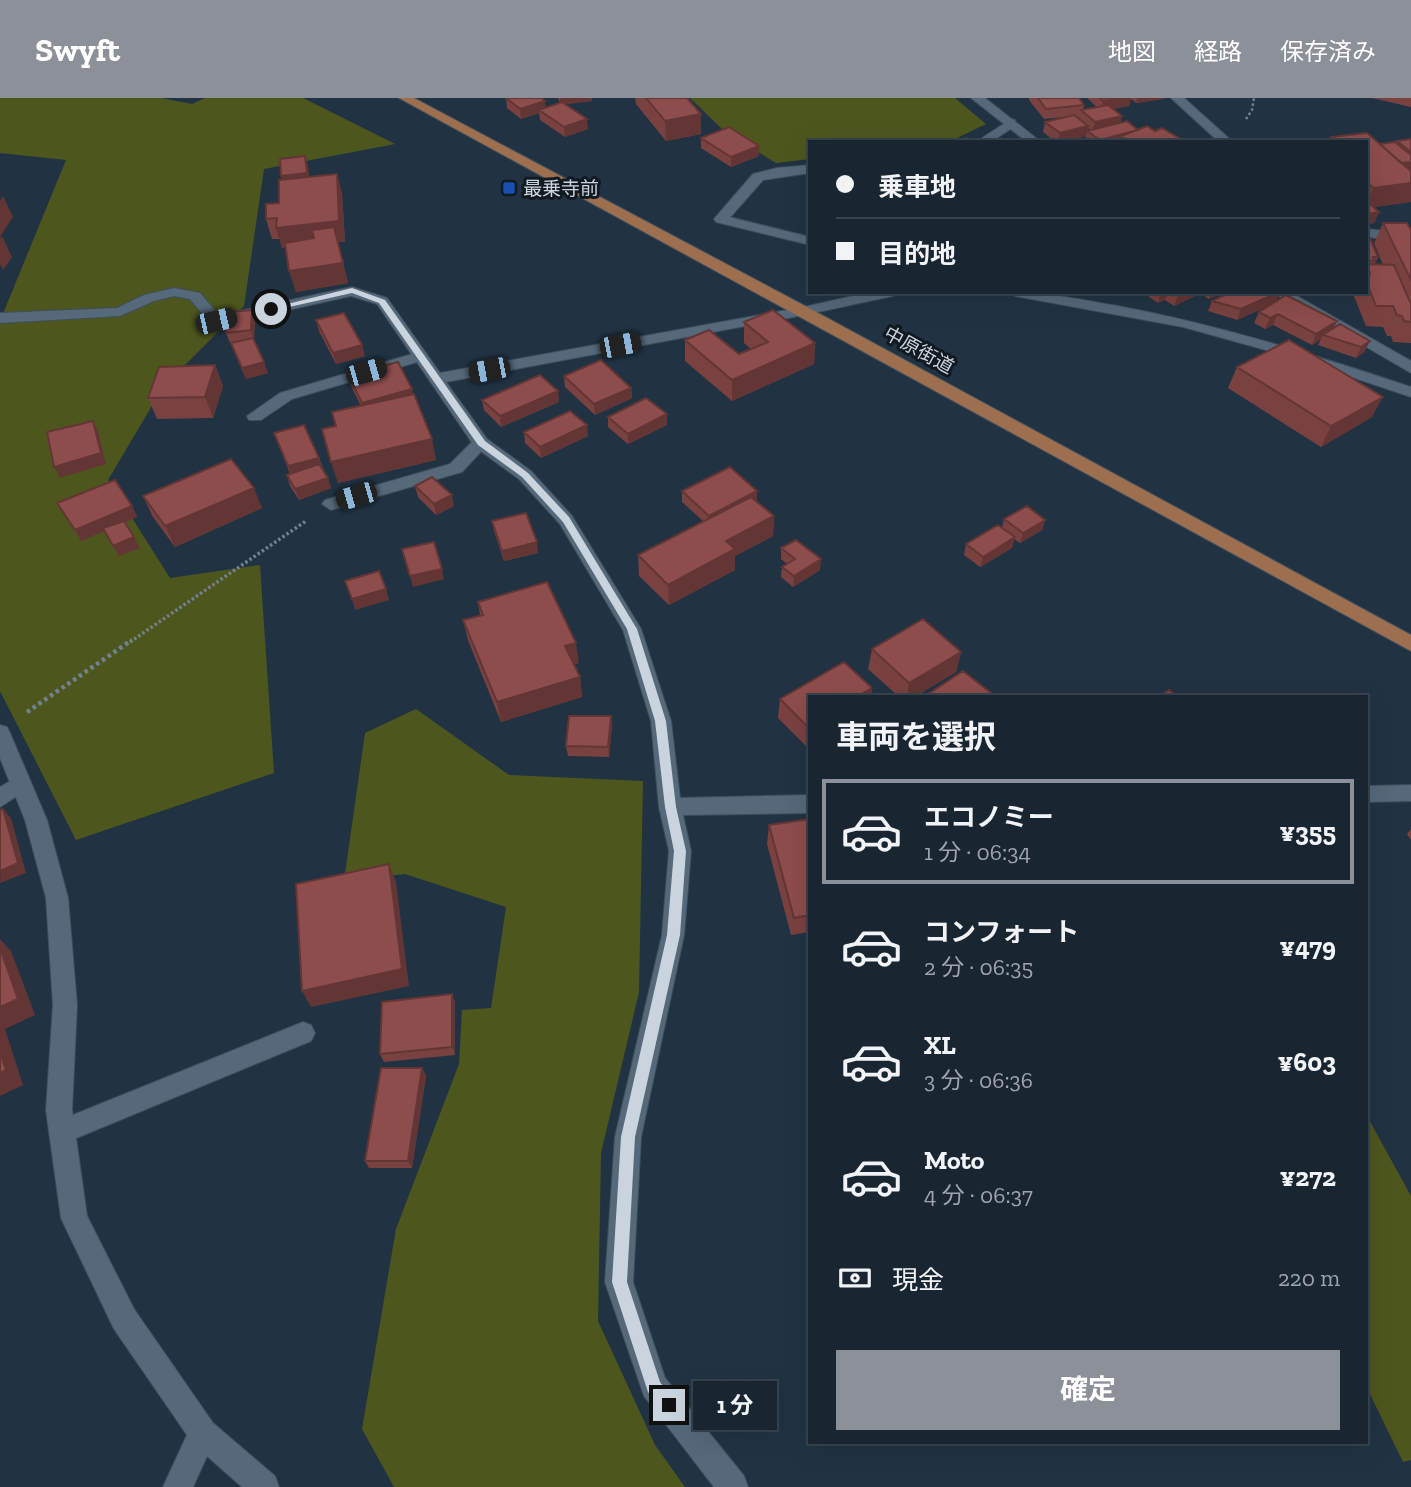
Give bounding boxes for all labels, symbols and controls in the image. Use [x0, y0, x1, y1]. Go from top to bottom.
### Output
text: Swyft [35, 30, 120, 69]
text: 地図 [1108, 37, 1156, 66]
text: 経路 [1194, 37, 1242, 66]
text: 保存済み [1280, 37, 1376, 66]
text: 乗車地 [878, 171, 956, 203]
place label: 最乗寺前 [523, 177, 599, 200]
marker: 最乗寺前 [501, 180, 517, 196]
text: 目的地 [878, 238, 956, 270]
route start [255, 293, 287, 325]
car [194, 306, 239, 336]
street label: 中原街道 [880, 322, 958, 378]
car [598, 331, 643, 359]
car [343, 356, 390, 388]
car [467, 356, 512, 384]
car [333, 480, 380, 512]
text: 車両を選択 [836, 718, 996, 756]
icon: car [840, 800, 903, 863]
text: エコノミー [924, 801, 1054, 833]
text: ¥355 [1280, 816, 1336, 848]
text: 1 分 · 06:34 [924, 838, 1031, 866]
icon: car [840, 915, 903, 978]
text: コンフォート [924, 916, 1079, 948]
text: ¥479 [1279, 931, 1336, 963]
text: 2 分 · 06:35 [924, 953, 1033, 981]
text: XL [924, 1029, 956, 1061]
icon: car [840, 1030, 903, 1093]
text: ¥603 [1278, 1046, 1336, 1078]
text: 3 分 · 06:36 [924, 1066, 1033, 1094]
text: Moto [924, 1144, 984, 1176]
icon: car [840, 1145, 903, 1208]
text: ¥272 [1280, 1161, 1336, 1193]
text: 4 分 · 06:37 [924, 1181, 1033, 1209]
icon: cash [836, 1259, 874, 1297]
text: 現金 [892, 1264, 944, 1296]
text: 220 m [1278, 1264, 1340, 1292]
button: 確定 [836, 1350, 1340, 1430]
callout: 1 分 [694, 1380, 778, 1430]
route end [653, 1389, 685, 1421]
text: 1 分 [717, 1391, 753, 1419]

